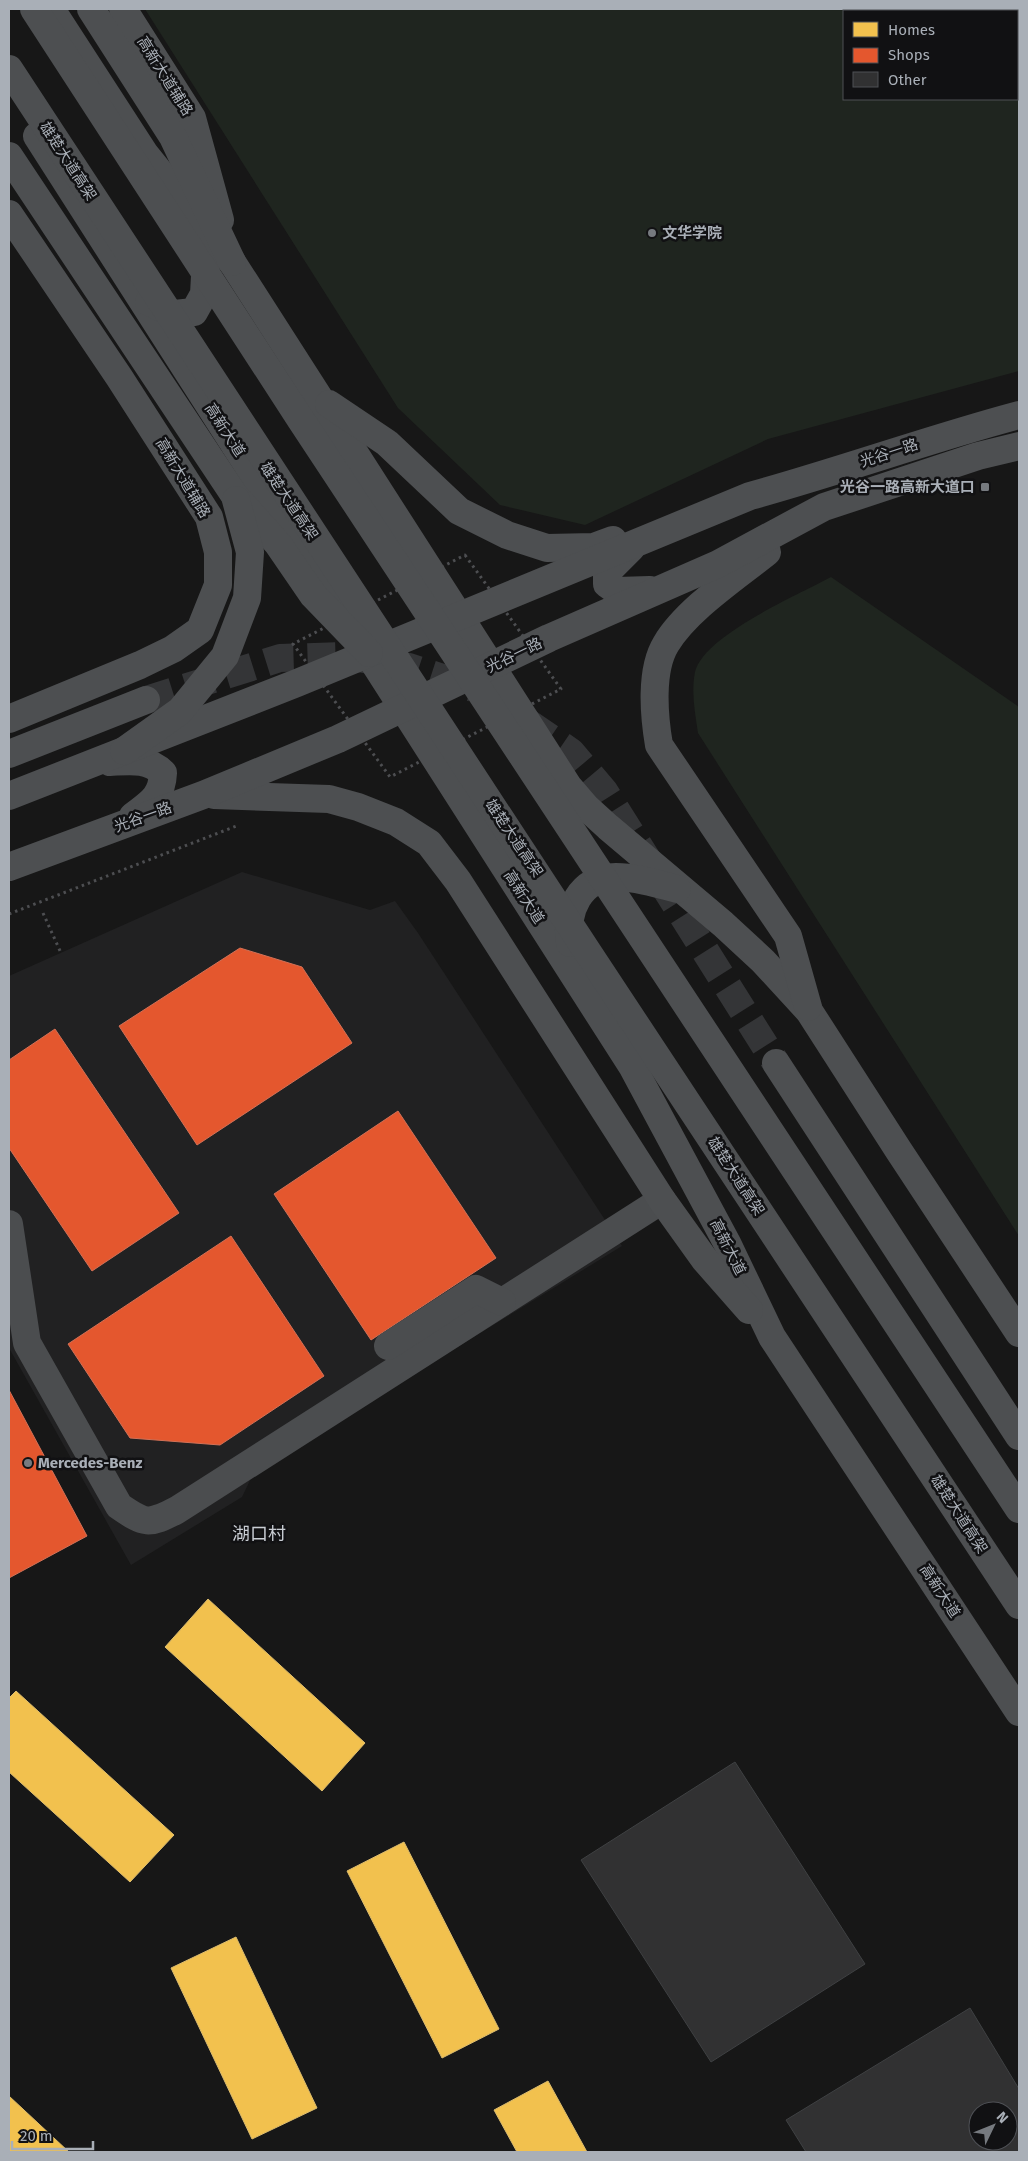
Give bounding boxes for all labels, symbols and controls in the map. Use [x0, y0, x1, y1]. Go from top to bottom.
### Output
legend [843, 10, 1018, 100]
text: Homes [888, 21, 935, 39]
street label: 高新大道辅路 [134, 33, 196, 119]
text: Shops [888, 46, 930, 64]
text: Other [888, 71, 927, 89]
street label: 雄楚大道高架 [36, 118, 100, 204]
place label: 文华学院 [662, 224, 722, 242]
marker: 文华学院 [646, 227, 658, 239]
street label: 高新大道 [201, 400, 249, 460]
street label: 高新大道辅路 [152, 435, 214, 521]
street label: 光谷一路 [858, 435, 920, 471]
street label: 雄楚大道高架 [256, 459, 322, 543]
place label: 光谷一路高新大道口 [840, 478, 975, 496]
marker: 光谷一路高新大道口 [979, 481, 991, 493]
street label: 光谷一路 [483, 634, 545, 676]
street label: 雄楚大道高架 [481, 796, 547, 880]
street label: 光谷一路 [112, 798, 174, 836]
street label: 高新大道 [500, 867, 548, 927]
street label: 雄楚大道高架 [704, 1133, 768, 1219]
street label: 高新大道 [706, 1216, 750, 1278]
place label: Mercedes-Benz [38, 1454, 142, 1472]
marker: Mercedes-Benz [22, 1457, 34, 1469]
street label: 雄楚大道高架 [927, 1471, 991, 1557]
district label: 湖口村 [232, 1523, 286, 1545]
street label: 高新大道 [916, 1561, 964, 1621]
north arrow [968, 2101, 1018, 2151]
text: N [993, 2108, 1012, 2127]
scale bar [12, 2118, 94, 2150]
text: 20 m [20, 2127, 53, 2145]

